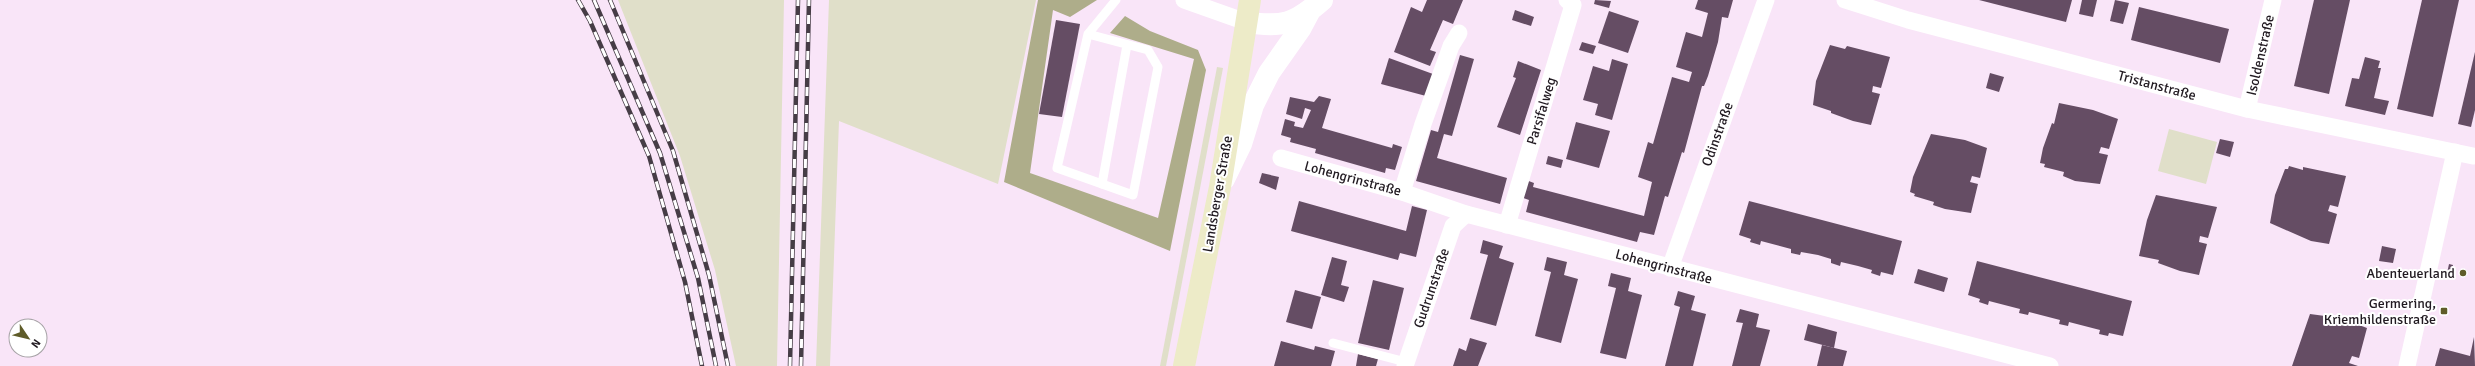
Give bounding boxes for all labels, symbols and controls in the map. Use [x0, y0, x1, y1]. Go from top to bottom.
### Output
street label: Isoldenstraße [2243, 13, 2278, 97]
street label: Tristanstraße [2116, 67, 2198, 104]
street label: Parsifalweg [1523, 75, 1560, 147]
street label: Odinstraße [1698, 100, 1737, 169]
street label: Landsberger Straße [1199, 134, 1236, 254]
street label: Lohengrinstraße [1303, 157, 1403, 200]
street label: Lohengrinstraße [1614, 245, 1714, 288]
street label: Gudrunstraße [1410, 246, 1453, 330]
place label: Abenteuerland [2367, 265, 2455, 282]
marker: Abenteuerland [2458, 268, 2468, 278]
place label: Germering, Kriemhildenstraße [2324, 295, 2436, 328]
marker: Germering, Kriemhildenstraße [2439, 306, 2449, 316]
north arrow [8, 318, 48, 358]
text: N [28, 337, 43, 350]

